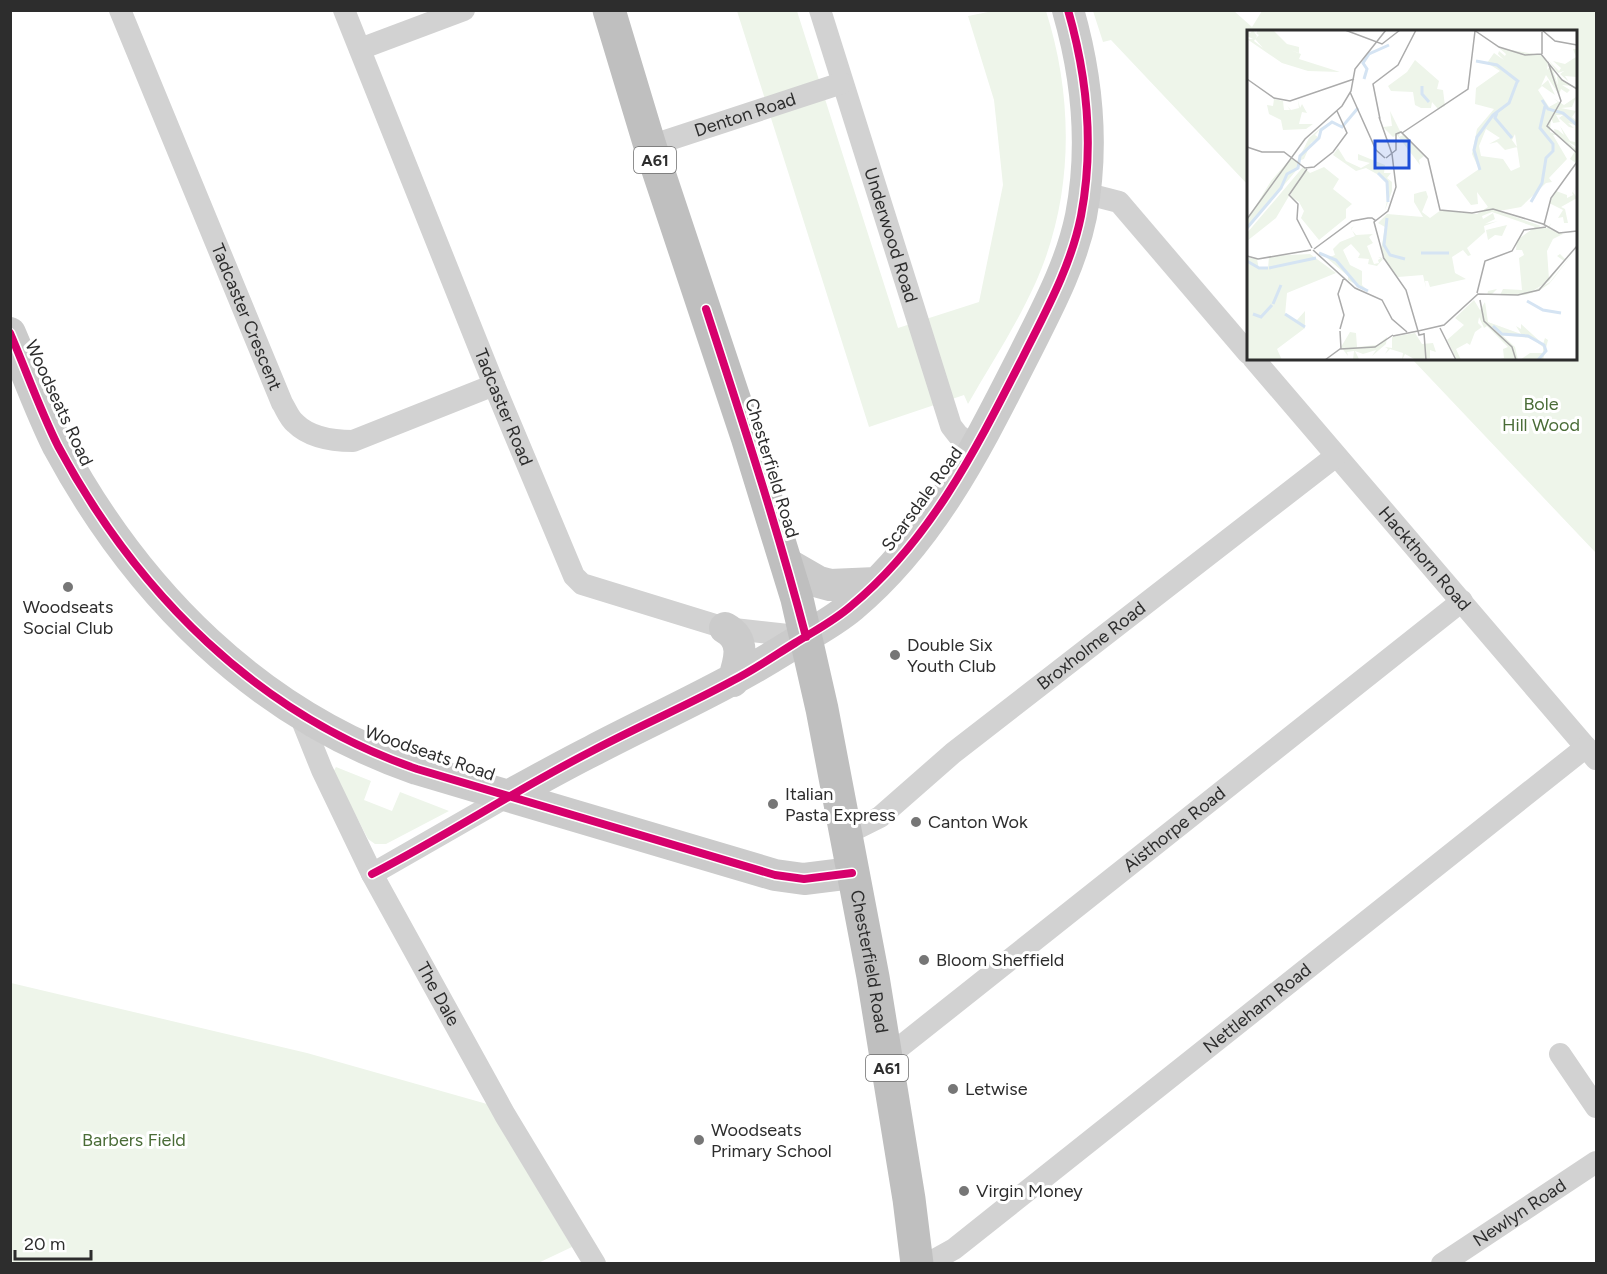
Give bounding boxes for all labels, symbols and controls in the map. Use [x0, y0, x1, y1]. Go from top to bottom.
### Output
inset map [1247, 30, 1577, 360]
street label: Denton Road [691, 88, 799, 142]
road number: A61 [634, 147, 676, 173]
street label: Underwood Road [859, 165, 922, 305]
street label: Tadcaster Crescent [206, 240, 287, 394]
street label: Woodseats Road [20, 337, 98, 469]
street label: Tadcaster Road [470, 345, 538, 469]
park label: Bole Hill Wood [1502, 393, 1580, 436]
street label: Chesterfield Road [740, 395, 804, 541]
street label: Scarsdale Road [877, 442, 967, 556]
street label: Hackthorn Road [1374, 502, 1475, 615]
marker: Woodseats Social Club [61, 580, 75, 594]
place label: Woodseats Social Club [23, 596, 113, 639]
street label: Broxholme Road [1032, 597, 1150, 695]
place label: Double Six Youth Club [907, 634, 996, 677]
marker: Double Six Youth Club [888, 648, 902, 662]
street label: Woodseats Road [362, 720, 498, 786]
street label: Aisthorpe Road [1119, 782, 1230, 877]
place label: Italian Pasta Express [785, 783, 896, 826]
marker: Italian Pasta Express [766, 797, 780, 811]
place label: Canton Wok [928, 811, 1028, 833]
marker: Canton Wok [909, 815, 923, 829]
street label: Chesterfield Road [846, 888, 893, 1035]
place label: Bloom Sheffield [936, 949, 1064, 971]
marker: Bloom Sheffield [917, 953, 931, 967]
street label: The Dale [412, 958, 465, 1030]
street label: Nettleham Road [1199, 959, 1316, 1058]
road number: A61 [866, 1055, 908, 1081]
place label: Letwise [965, 1078, 1028, 1100]
marker: Letwise [946, 1082, 960, 1096]
place label: Woodseats Primary School [711, 1119, 832, 1162]
park label: Barbers Field [82, 1129, 186, 1151]
marker: Woodseats Primary School [692, 1133, 706, 1147]
street label: Newlyn Road [1469, 1174, 1570, 1251]
place label: Virgin Money [976, 1180, 1083, 1202]
marker: Virgin Money [957, 1184, 971, 1198]
scale bar [15, 1223, 92, 1261]
text: 20 m [24, 1233, 65, 1255]

